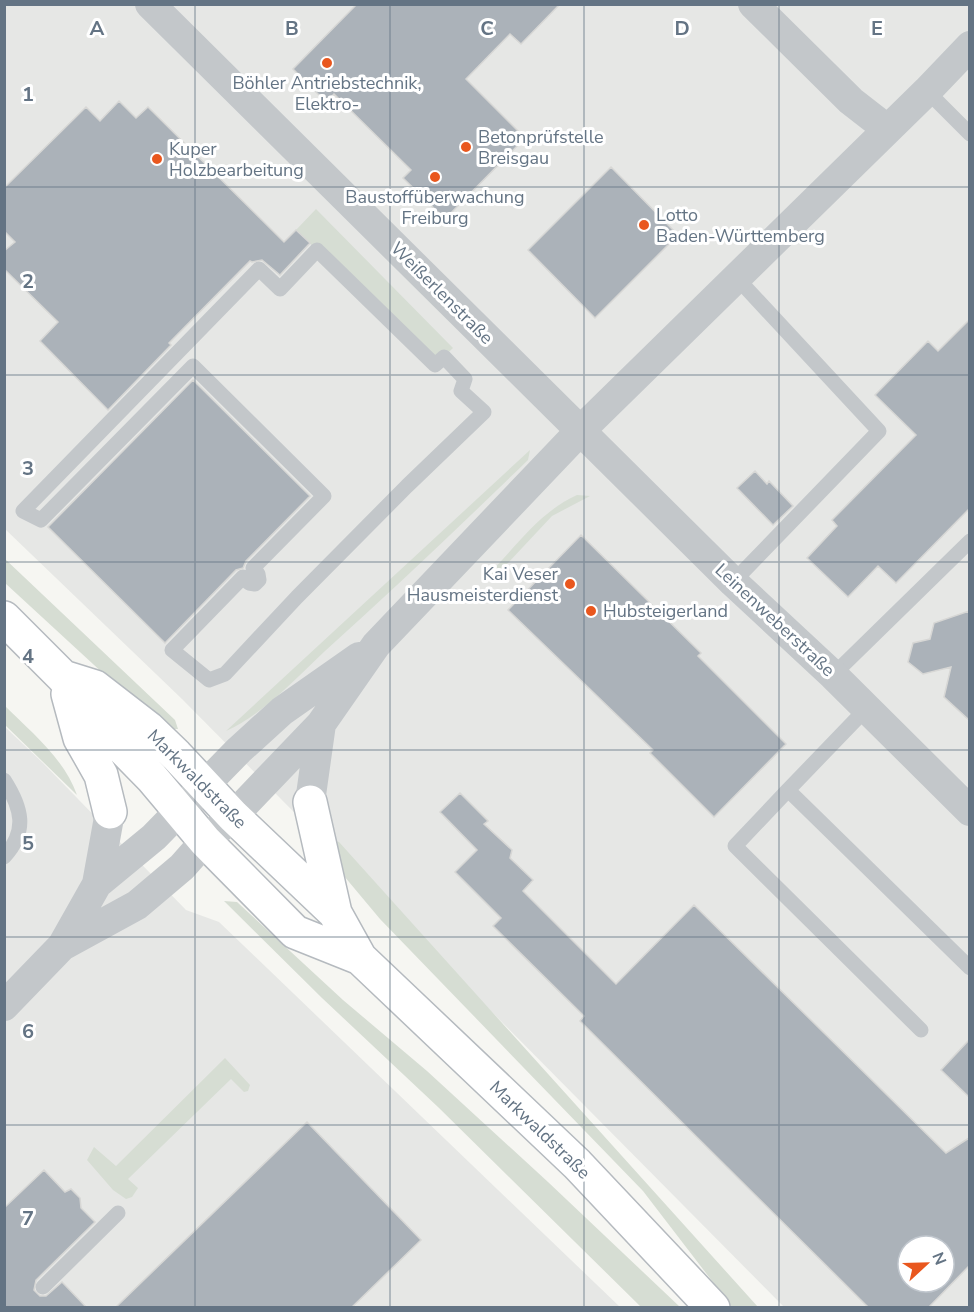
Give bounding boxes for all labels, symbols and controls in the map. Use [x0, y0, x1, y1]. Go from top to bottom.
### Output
text: A [90, 15, 105, 42]
text: B [285, 15, 299, 42]
text: C [480, 15, 494, 42]
text: D [674, 15, 690, 42]
text: E [871, 15, 883, 42]
marker: Böhler Antriebstechnik, Elektro- [320, 56, 334, 70]
place label: Böhler Antriebstechnik, Elektro- [232, 71, 422, 116]
text: 1 [22, 81, 34, 108]
place label: Betonprüfstelle Breisgau [478, 125, 604, 170]
place label: Kuper Holzbearbeitung [169, 137, 304, 182]
marker: Betonprüfstelle Breisgau [459, 140, 473, 154]
marker: Kuper Holzbearbeitung [150, 152, 164, 166]
marker: Baustoffüberwachung Freiburg [428, 170, 442, 184]
place label: Baustoffüberwachung Freiburg [345, 185, 525, 230]
place label: Lotto Baden-Württemberg [656, 203, 825, 248]
marker: Lotto Baden-Württemberg [637, 218, 651, 232]
street label: Weißerlenstraße [385, 236, 499, 350]
text: 2 [22, 268, 34, 295]
text: 3 [22, 455, 34, 482]
street label: Leinenweberstraße [710, 558, 840, 682]
place label: Kai Veser Hausmeisterdienst [407, 562, 559, 607]
marker: Kai Veser Hausmeisterdienst [563, 577, 577, 591]
place label: Hubsteigerland [603, 599, 728, 623]
marker: Hubsteigerland [584, 604, 598, 618]
text: 4 [22, 643, 34, 670]
street label: Markwaldstraße [142, 724, 252, 834]
text: 5 [22, 830, 34, 857]
text: 6 [22, 1018, 34, 1045]
street label: Markwaldstraße [484, 1076, 596, 1184]
text: 7 [22, 1205, 34, 1232]
north arrow [896, 1234, 956, 1294]
text: N [927, 1249, 951, 1268]

